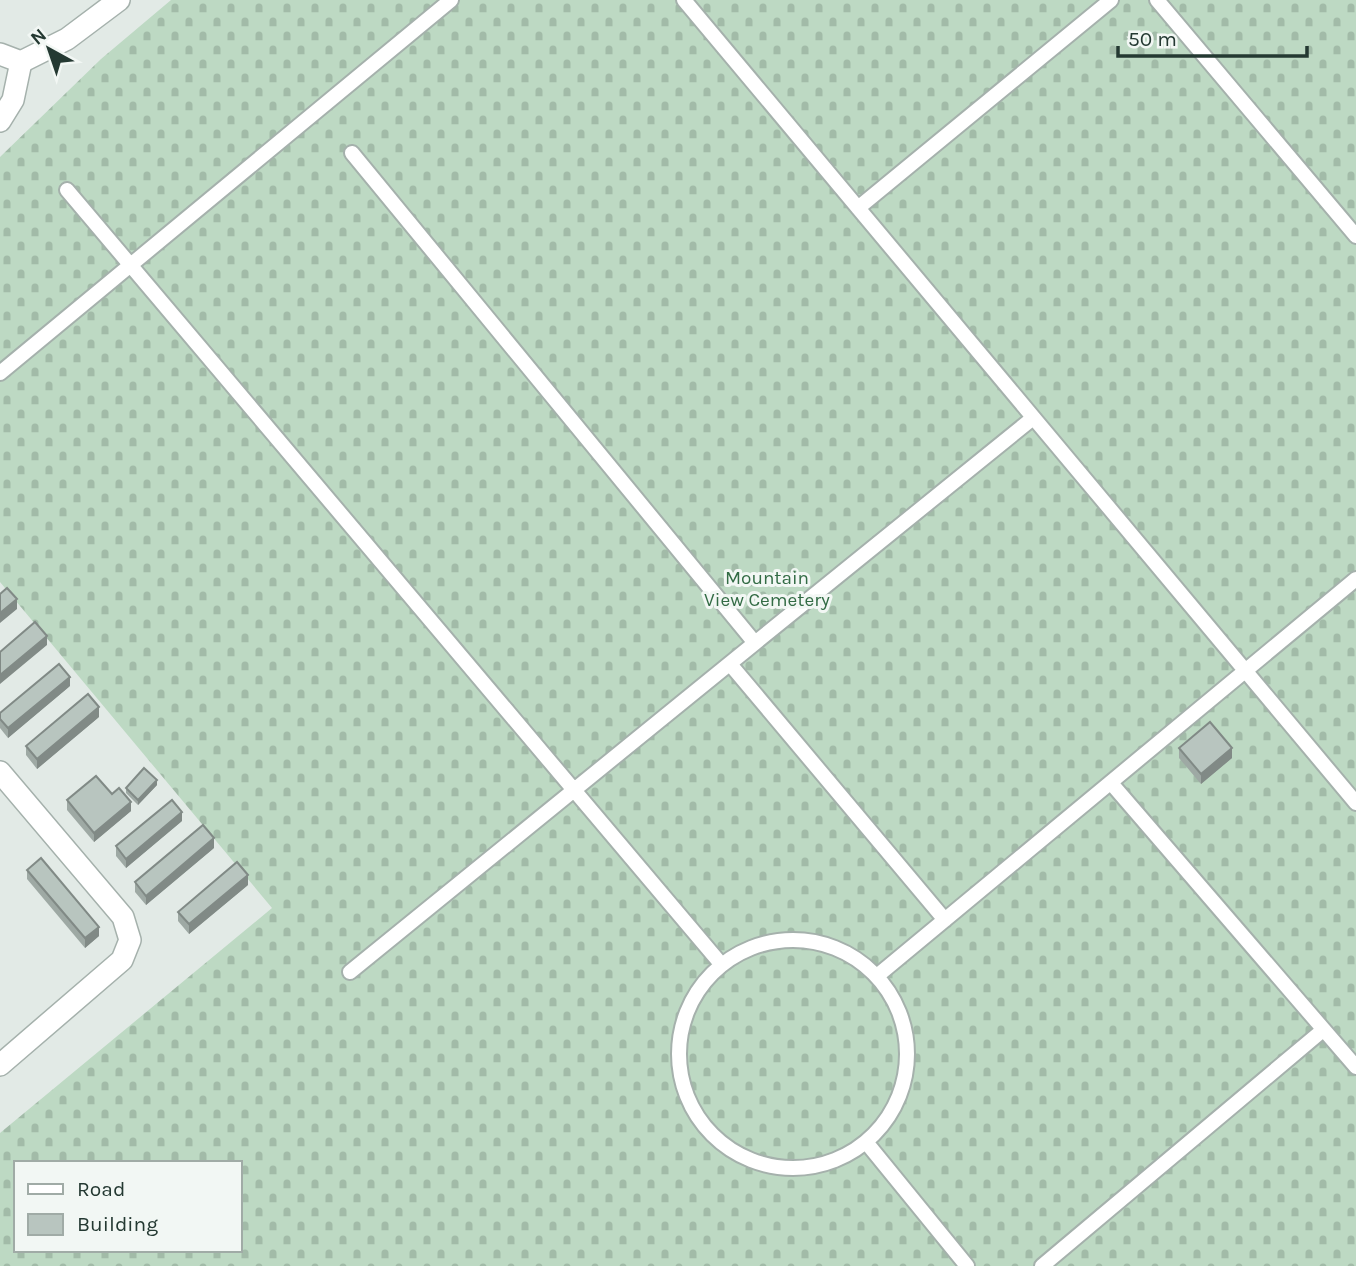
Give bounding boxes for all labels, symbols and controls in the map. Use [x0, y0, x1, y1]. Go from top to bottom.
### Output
north arrow [14, 14, 84, 84]
scale bar [1118, 14, 1307, 58]
text: N [26, 24, 51, 50]
text: 50 m [1128, 27, 1177, 51]
park label: Mountain View Cemetery [704, 567, 830, 611]
legend [14, 1161, 242, 1252]
text: Road [77, 1177, 125, 1201]
text: Building [77, 1212, 158, 1236]

